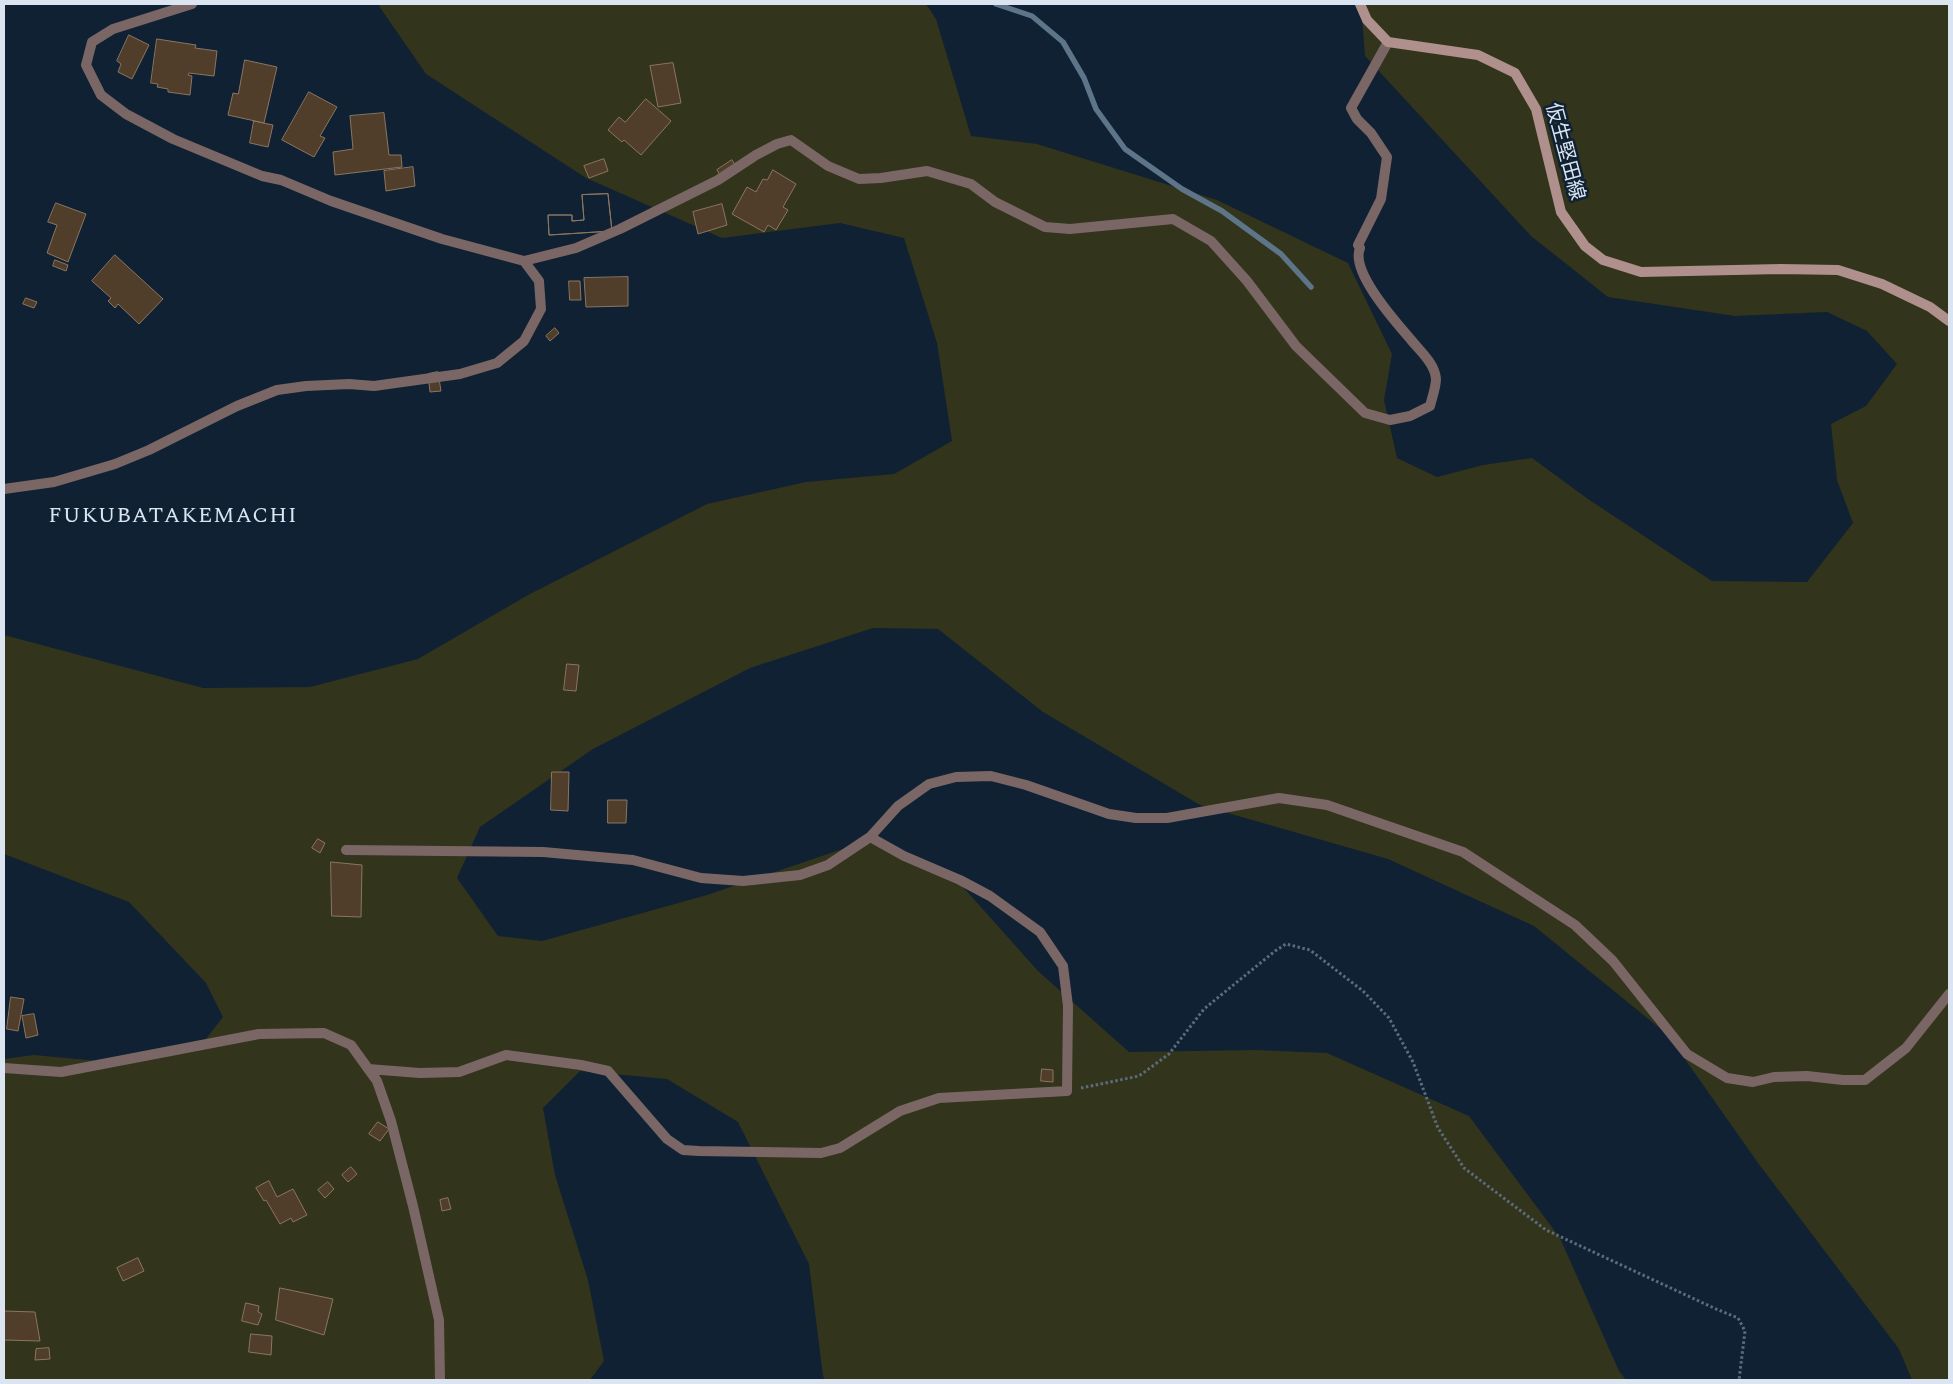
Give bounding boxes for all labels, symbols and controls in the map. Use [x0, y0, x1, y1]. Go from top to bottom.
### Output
street label: 仮生堅田線 [1538, 101, 1588, 203]
district label: FUKUBATAKEMACHI [46, 505, 300, 531]

